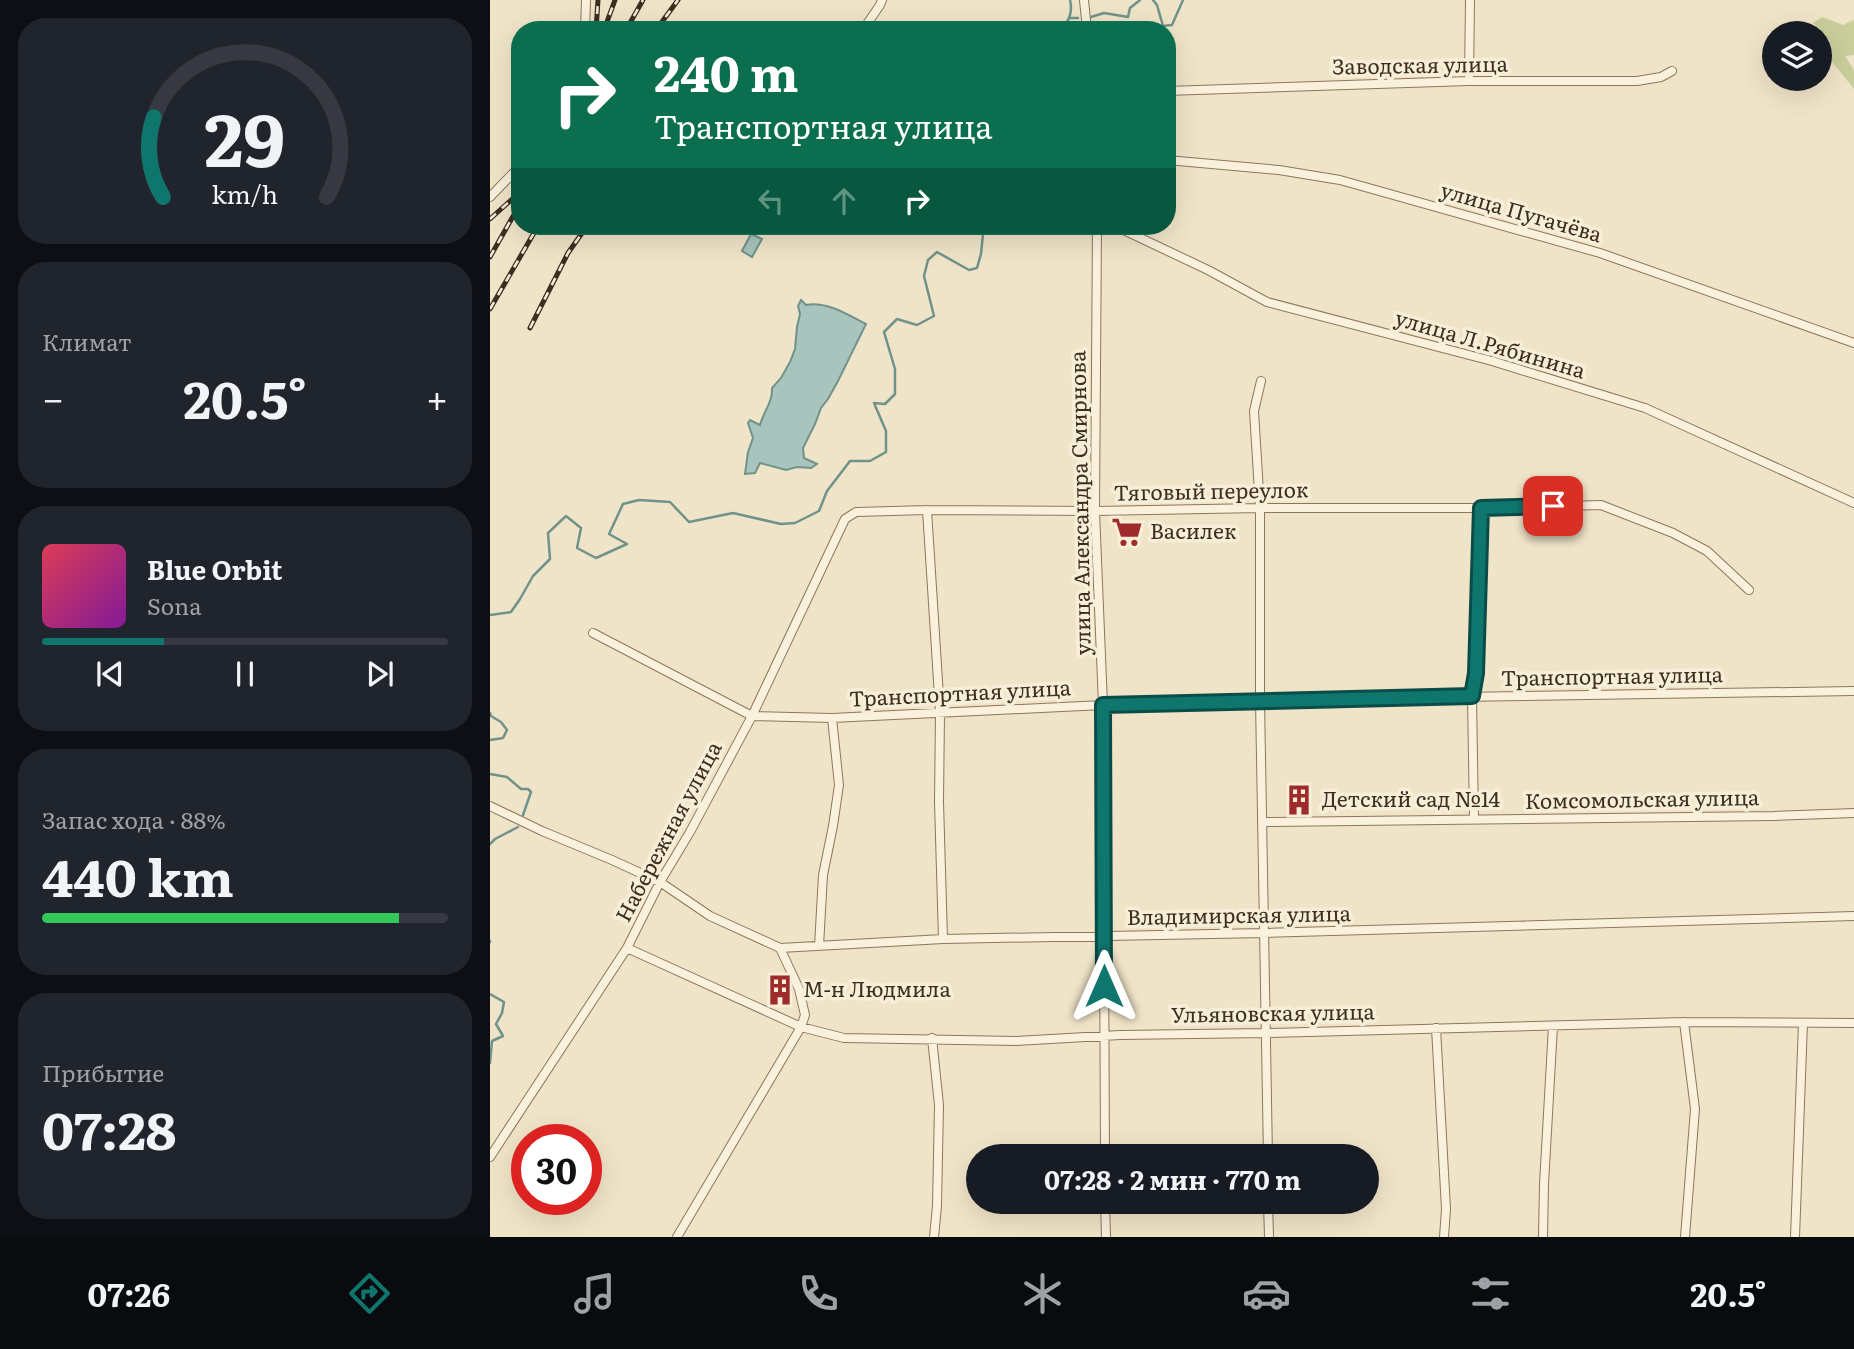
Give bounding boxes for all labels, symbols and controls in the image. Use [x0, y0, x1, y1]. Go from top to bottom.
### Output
map controls [1762, 21, 1832, 91]
button: layers [1762, 21, 1832, 91]
text: 240 m [654, 34, 799, 107]
street label: Заводская улица [1332, 46, 1509, 81]
icon: right [539, 49, 630, 140]
text: 29 [204, 81, 286, 189]
text: Транспортная улица [654, 101, 993, 149]
street label: улица Пугачёва [1437, 173, 1607, 249]
text: km/h [212, 175, 278, 212]
icon: left [752, 182, 790, 220]
icon: ahead [825, 182, 863, 220]
icon: right [898, 182, 936, 220]
street label: улица Л.Рябинина [1392, 301, 1590, 385]
text: Климат [42, 324, 132, 358]
street label: улица Александра Смирнова [1060, 350, 1097, 656]
text: 20.5° [183, 358, 307, 435]
text: − [42, 368, 64, 425]
text: + [426, 368, 448, 425]
street label: Тяговый переулок [1113, 472, 1309, 507]
pin [1523, 476, 1583, 536]
icon: arrive [1534, 487, 1572, 525]
place label: Василек [1150, 514, 1237, 545]
supermarket icon: Василек [1110, 515, 1144, 549]
text: Blue Orbit [147, 549, 282, 588]
text: Sona [147, 588, 202, 622]
icon: previous [91, 655, 129, 693]
icon: pause [226, 655, 264, 693]
icon: next [361, 655, 399, 693]
street label: Транспортная улица [1501, 657, 1724, 692]
street label: Транспортная улица [848, 670, 1072, 713]
street label: Набережная улица [606, 734, 728, 927]
street label: Комсомольская улица [1525, 780, 1760, 815]
place label: Детский сад №14 [1322, 782, 1501, 813]
building icon: Детский сад №14 [1282, 783, 1316, 817]
text: Запас хода · 88% [42, 802, 226, 836]
text: 440 km [42, 836, 234, 913]
street label: Владимирская улица [1127, 896, 1352, 931]
position arrow [1067, 949, 1141, 1023]
place label: М-н Людмила [803, 972, 951, 1003]
building icon: М-н Людмила [763, 973, 797, 1007]
street label: Ульяновская улица [1171, 994, 1376, 1029]
text: Прибытие [42, 1055, 164, 1089]
text: 07:28 [42, 1089, 177, 1166]
speed limit sign: 30 [511, 1124, 602, 1215]
text: 07:28 · 2 мин · 770 m [1044, 1159, 1301, 1198]
text: 07:26 [88, 1269, 170, 1317]
icon: directions [345, 1269, 394, 1318]
icon: music [570, 1269, 619, 1318]
icon: phone [794, 1269, 843, 1318]
icon: climate [1018, 1269, 1067, 1318]
icon: car [1242, 1269, 1291, 1318]
icon: filters [1466, 1269, 1515, 1318]
text: 20.5° [1690, 1269, 1766, 1317]

